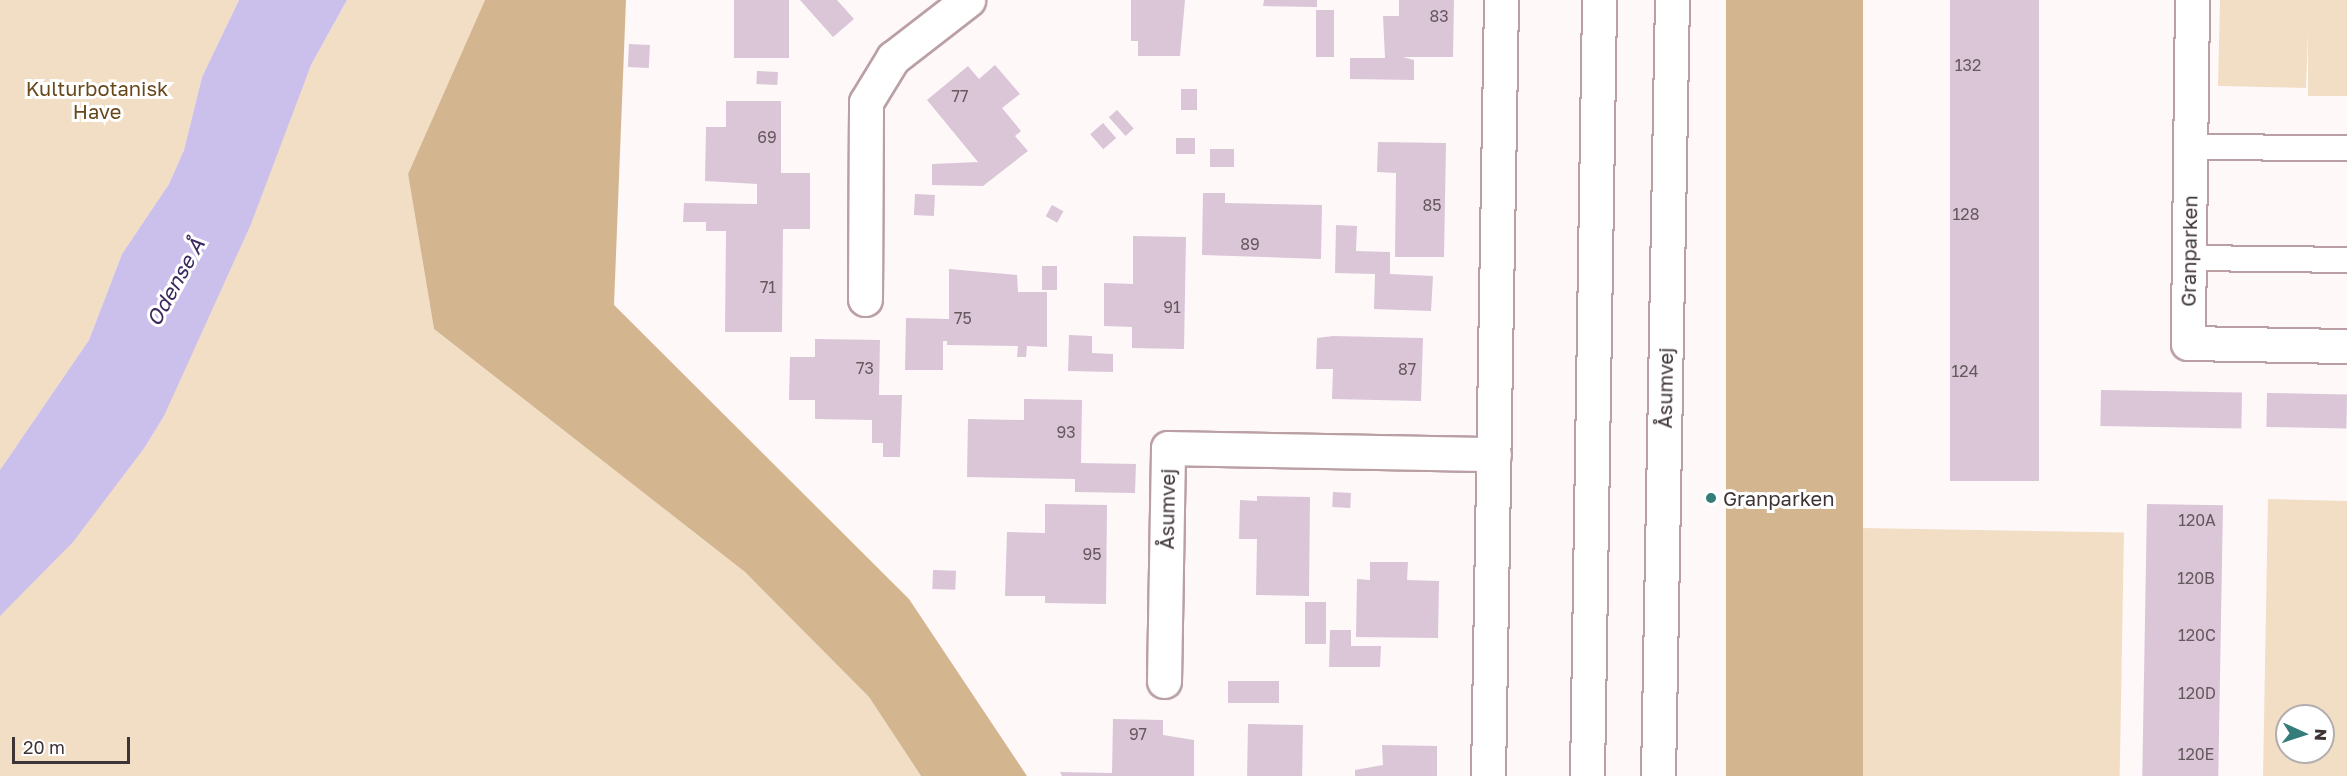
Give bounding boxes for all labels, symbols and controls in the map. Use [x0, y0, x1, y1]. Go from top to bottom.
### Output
house number: 83 [1429, 6, 1449, 26]
house number: 132 [1955, 55, 1981, 75]
park label: Kulturbotanisk Have [26, 76, 168, 123]
house number: 77 [952, 86, 968, 106]
house number: 69 [757, 127, 777, 147]
house number: 85 [1422, 195, 1442, 215]
street label: Granparken [2176, 195, 2202, 307]
house number: 128 [1953, 204, 1979, 224]
water label: Odense Å [141, 234, 209, 330]
house number: 89 [1240, 234, 1260, 254]
house number: 71 [760, 277, 776, 297]
house number: 91 [1163, 297, 1181, 317]
house number: 75 [954, 308, 972, 328]
street label: Åsumvej [1652, 347, 1678, 429]
house number: 73 [856, 358, 874, 378]
house number: 87 [1398, 359, 1416, 379]
house number: 124 [1952, 361, 1978, 381]
house number: 93 [1056, 422, 1076, 442]
street label: Åsumvej [1154, 468, 1180, 550]
place label: Granparken [1723, 486, 1834, 510]
marker: Granparken [1704, 491, 1718, 505]
house number: 120A [2178, 510, 2216, 530]
house number: 95 [1083, 544, 1101, 564]
house number: 120B [2177, 568, 2215, 588]
house number: 120C [2178, 625, 2216, 645]
house number: 120D [2178, 683, 2216, 703]
north arrow [2275, 704, 2335, 764]
house number: 97 [1129, 724, 1147, 744]
scale bar [15, 725, 134, 763]
text: N [2311, 728, 2331, 741]
text: 20 m [23, 736, 65, 758]
house number: 120E [2178, 744, 2214, 764]

